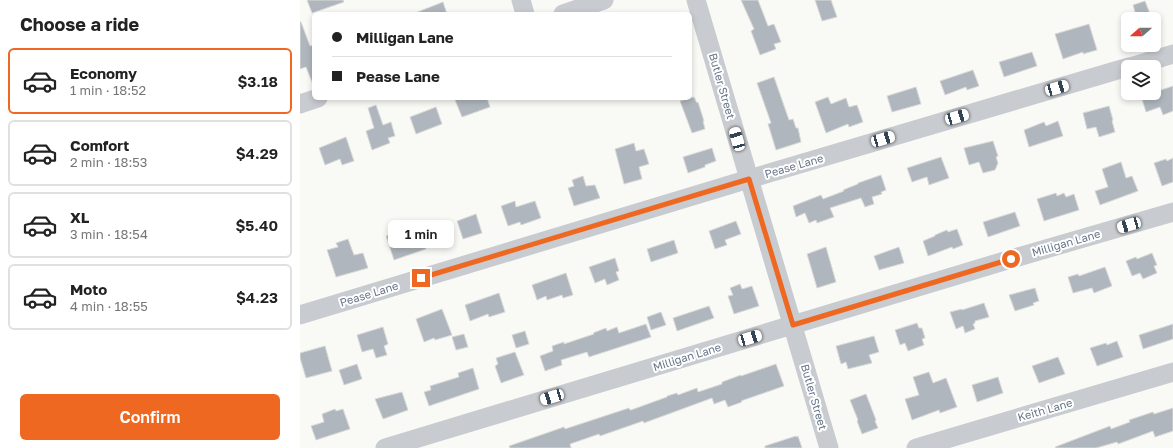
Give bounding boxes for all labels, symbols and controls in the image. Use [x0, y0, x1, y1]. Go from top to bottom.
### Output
north arrow [1121, 12, 1161, 52]
map controls [1121, 12, 1161, 100]
text: Choose a ride [20, 13, 139, 35]
text: Milligan Lane [356, 28, 454, 46]
street label: Butler Street [707, 51, 738, 120]
button: layers [1121, 60, 1161, 100]
icon: car [22, 63, 58, 99]
text: Economy [70, 64, 137, 82]
text: Pease Lane [356, 67, 440, 85]
text: $3.18 [237, 72, 278, 90]
car [1044, 79, 1070, 97]
text: 1 min · 18:52 [70, 82, 146, 98]
car [944, 108, 970, 126]
car [728, 126, 746, 152]
car [870, 130, 896, 148]
icon: car [22, 135, 58, 171]
text: Comfort [70, 136, 129, 154]
text: $4.29 [236, 144, 278, 162]
street label: Pease Lane [763, 151, 825, 180]
text: 2 min · 18:53 [70, 154, 147, 170]
icon: car [22, 207, 58, 243]
text: XL [70, 208, 89, 226]
text: $5.40 [235, 216, 278, 234]
car [1116, 216, 1142, 234]
callout: 1 min [388, 220, 454, 248]
text: 3 min · 18:54 [70, 226, 148, 242]
text: 1 min [405, 226, 437, 242]
street label: Milligan Lane [1030, 227, 1102, 259]
route start [1002, 250, 1020, 268]
route end [412, 269, 430, 287]
street label: Pease Lane [338, 278, 400, 309]
icon: car [22, 279, 58, 315]
text: Moto [70, 280, 107, 298]
text: $4.23 [236, 288, 278, 306]
text: 4 min · 18:55 [70, 298, 148, 314]
car [737, 329, 763, 347]
street label: Milligan Lane [651, 340, 723, 373]
street label: Butler Street [799, 362, 830, 431]
car [539, 388, 565, 406]
button: Confirm [20, 394, 280, 440]
street label: Keith Lane [1016, 396, 1074, 424]

